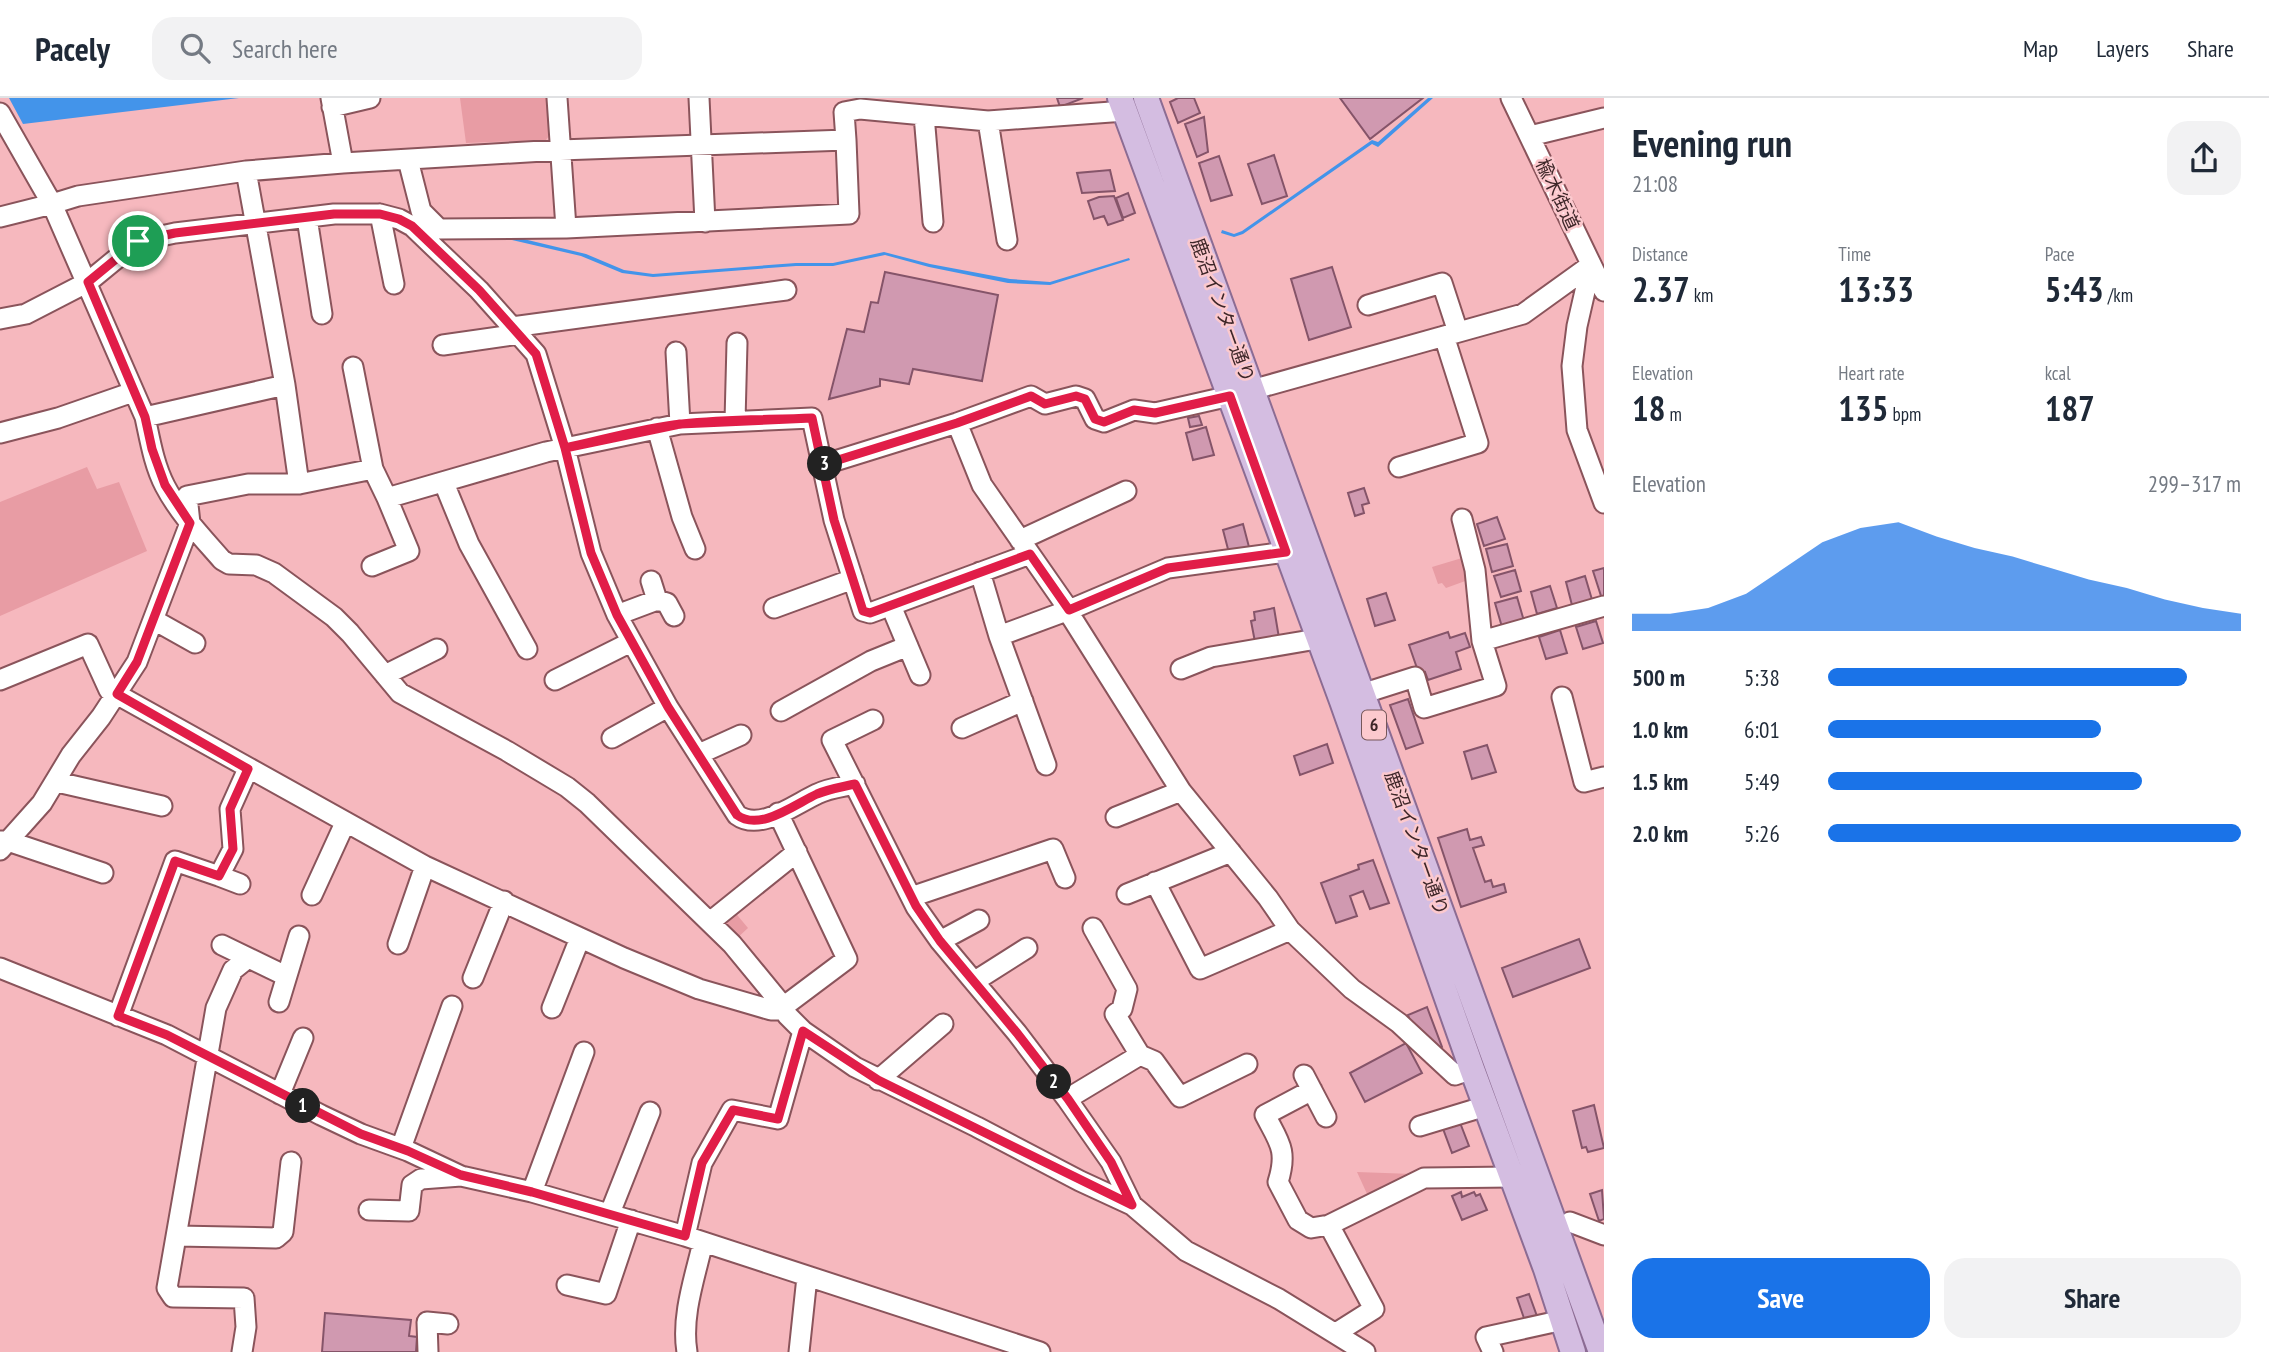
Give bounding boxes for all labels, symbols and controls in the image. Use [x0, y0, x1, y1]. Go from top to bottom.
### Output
search box [152, 17, 642, 80]
text: Pacely [35, 27, 110, 70]
icon: search [176, 29, 214, 67]
text: Search here [232, 32, 338, 65]
text: Map [2023, 33, 2058, 64]
text: Layers [2096, 33, 2149, 64]
text: Share [2187, 33, 2234, 64]
text: Evening run [1632, 118, 1792, 167]
button: share [2167, 121, 2241, 195]
street label: 楡木街道 [1531, 154, 1585, 234]
text: 21:08 [1632, 169, 1678, 198]
pin [108, 211, 168, 271]
icon: arrive [119, 222, 157, 260]
street label: 鹿沼インター通り [1186, 234, 1260, 386]
text: Distance [1632, 242, 1688, 266]
text: Time [1838, 242, 1871, 266]
text: Pace [2045, 242, 2075, 266]
text: 2.37 [1632, 266, 1690, 312]
text: 13:33 [1838, 266, 1914, 312]
text: 5:43 [2045, 266, 2104, 312]
text: km [1690, 283, 1713, 307]
text: /km [2104, 283, 2133, 307]
text: Elevation [1632, 361, 1693, 385]
text: Heart rate [1838, 361, 1905, 385]
text: kcal [2045, 361, 2071, 385]
text: 18 [1632, 385, 1665, 431]
text: 135 [1838, 385, 1889, 431]
text: 187 [2045, 385, 2095, 431]
text: m [1665, 402, 1682, 426]
text: bpm [1889, 402, 1921, 426]
pin: 3 [808, 446, 842, 482]
text: 3 [820, 451, 829, 475]
text: Elevation [1632, 469, 1706, 498]
text: 299–317 m [2148, 469, 2241, 498]
text: 500 m [1632, 663, 1685, 692]
text: 5:38 [1744, 663, 1780, 692]
road number: 6 [1362, 710, 1386, 740]
text: 1.0 km [1632, 715, 1688, 744]
text: 6:01 [1744, 715, 1780, 744]
street label: 鹿沼インター通り [1380, 767, 1454, 919]
text: 1.5 km [1632, 767, 1688, 796]
text: 5:49 [1744, 767, 1780, 796]
text: 2.0 km [1632, 819, 1688, 848]
text: 5:26 [1744, 819, 1780, 848]
pin: 2 [1036, 1065, 1072, 1100]
text: 2 [1049, 1069, 1058, 1093]
pin: 1 [286, 1088, 320, 1124]
text: 1 [298, 1093, 307, 1117]
button: Save [1632, 1258, 1930, 1338]
button: Share [1944, 1258, 2241, 1338]

